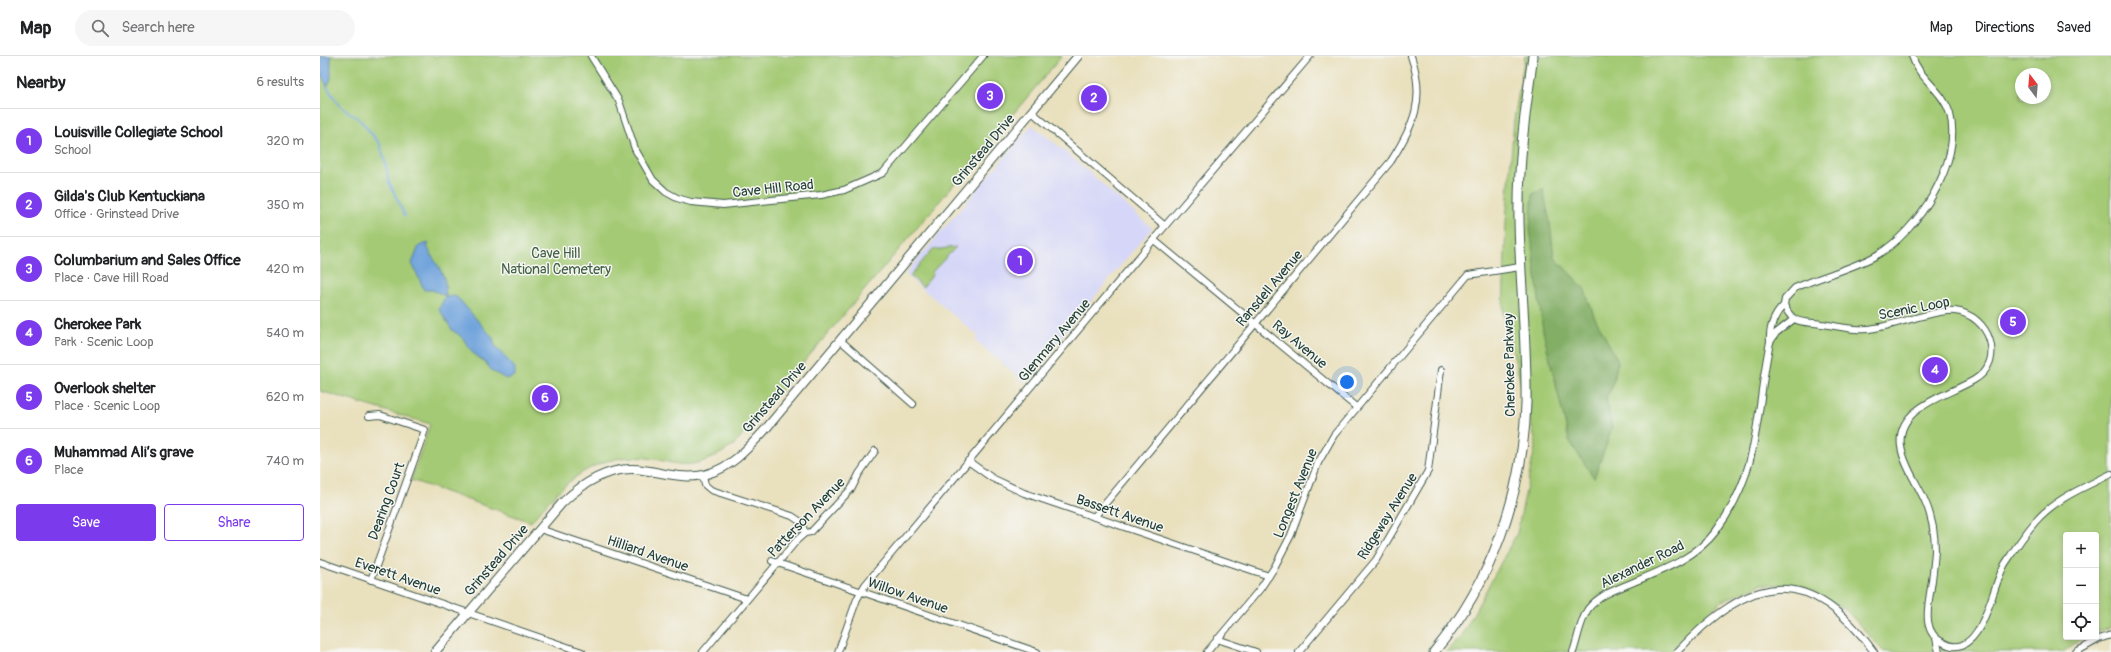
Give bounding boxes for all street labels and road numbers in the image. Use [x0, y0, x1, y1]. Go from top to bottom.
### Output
street label: Grinstead Drive [948, 111, 1019, 190]
street label: Cave Hill Road [732, 176, 815, 201]
street label: Ransdell Avenue [1232, 247, 1306, 330]
street label: Scenic Loop [1877, 293, 1952, 324]
street label: Glenmary Avenue [1015, 295, 1094, 385]
street label: Cherokee Parkway [1500, 313, 1519, 417]
street label: Ray Avenue [1269, 316, 1331, 372]
street label: Grinstead Drive [739, 358, 810, 437]
street label: Longest Avenue [1270, 446, 1321, 540]
street label: Dearing Court [365, 460, 408, 542]
street label: Ridgeway Avenue [1354, 470, 1421, 563]
street label: Patterson Avenue [764, 474, 849, 561]
street label: Bassett Avenue [1074, 491, 1166, 536]
street label: Grinstead Drive [461, 521, 532, 600]
street label: Hilliard Avenue [605, 532, 691, 575]
street label: Alexander Road [1597, 537, 1687, 592]
street label: Everett Avenue [353, 554, 443, 599]
street label: Willow Avenue [865, 574, 950, 617]

